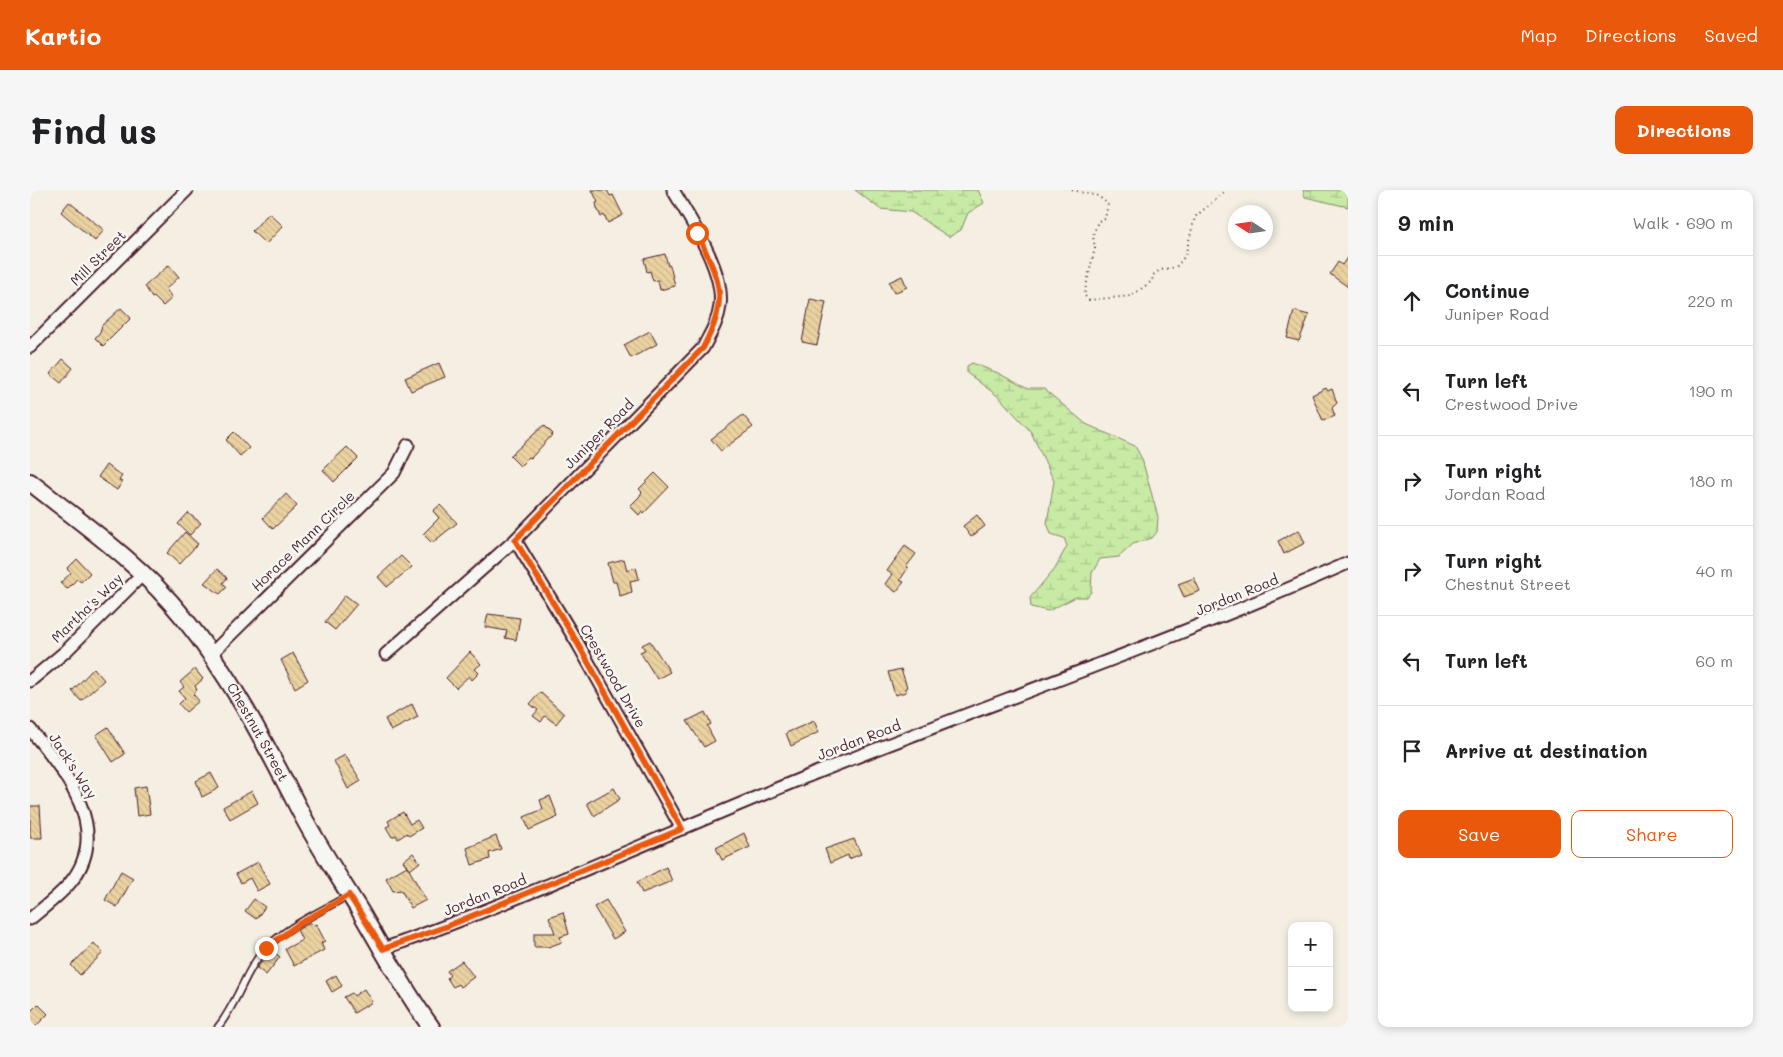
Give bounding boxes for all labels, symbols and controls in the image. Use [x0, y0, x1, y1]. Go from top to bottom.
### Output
text: Kartio [25, 20, 101, 51]
text: Map [1520, 23, 1557, 47]
text: Directions [1585, 23, 1677, 47]
text: Saved [1705, 23, 1758, 47]
button: Directions [1615, 106, 1753, 154]
text: Find us [30, 107, 157, 153]
north arrow [1228, 205, 1273, 250]
text: 9 min [1398, 209, 1454, 236]
text: Walk · 690 m [1632, 212, 1733, 233]
route start [686, 222, 709, 245]
street label: Mill Street [66, 226, 130, 290]
text: Continue [1445, 278, 1530, 303]
icon: ahead [1398, 287, 1426, 315]
text: 220 m [1687, 290, 1733, 311]
text: Juniper Road [1445, 303, 1549, 324]
text: Turn left [1445, 368, 1528, 393]
icon: left [1398, 377, 1426, 405]
text: 190 m [1689, 380, 1733, 401]
text: Crestwood Drive [1445, 393, 1578, 414]
street label: Juniper Road [560, 395, 638, 473]
text: Turn right [1445, 458, 1542, 483]
icon: right [1398, 467, 1426, 495]
text: 180 m [1688, 470, 1733, 491]
text: Jordan Road [1445, 483, 1545, 504]
street label: Horace Mann Circle [247, 486, 359, 595]
text: Turn right [1445, 548, 1542, 573]
icon: right [1398, 557, 1426, 585]
text: 40 m [1696, 560, 1733, 581]
street label: Martha's Way [47, 569, 126, 647]
street label: Jordan Road [1193, 569, 1281, 620]
text: Chestnut Street [1445, 573, 1571, 594]
street label: Crestwood Drive [576, 621, 651, 731]
icon: left [1398, 647, 1426, 675]
text: Turn left [1445, 648, 1528, 673]
text: 60 m [1696, 650, 1733, 671]
street label: Chestnut Street [223, 679, 293, 785]
street label: Jordan Road [814, 715, 903, 764]
street label: Jack's Way [45, 729, 102, 802]
icon: arrive [1398, 737, 1426, 765]
text: Arrive at destination [1445, 738, 1648, 763]
button: Save [1398, 810, 1561, 858]
button: Share [1571, 810, 1733, 858]
street label: Jordan Road [441, 869, 529, 920]
map controls [1288, 922, 1333, 1012]
button: + [1288, 922, 1333, 967]
route end [255, 937, 278, 960]
button: − [1288, 967, 1333, 1012]

